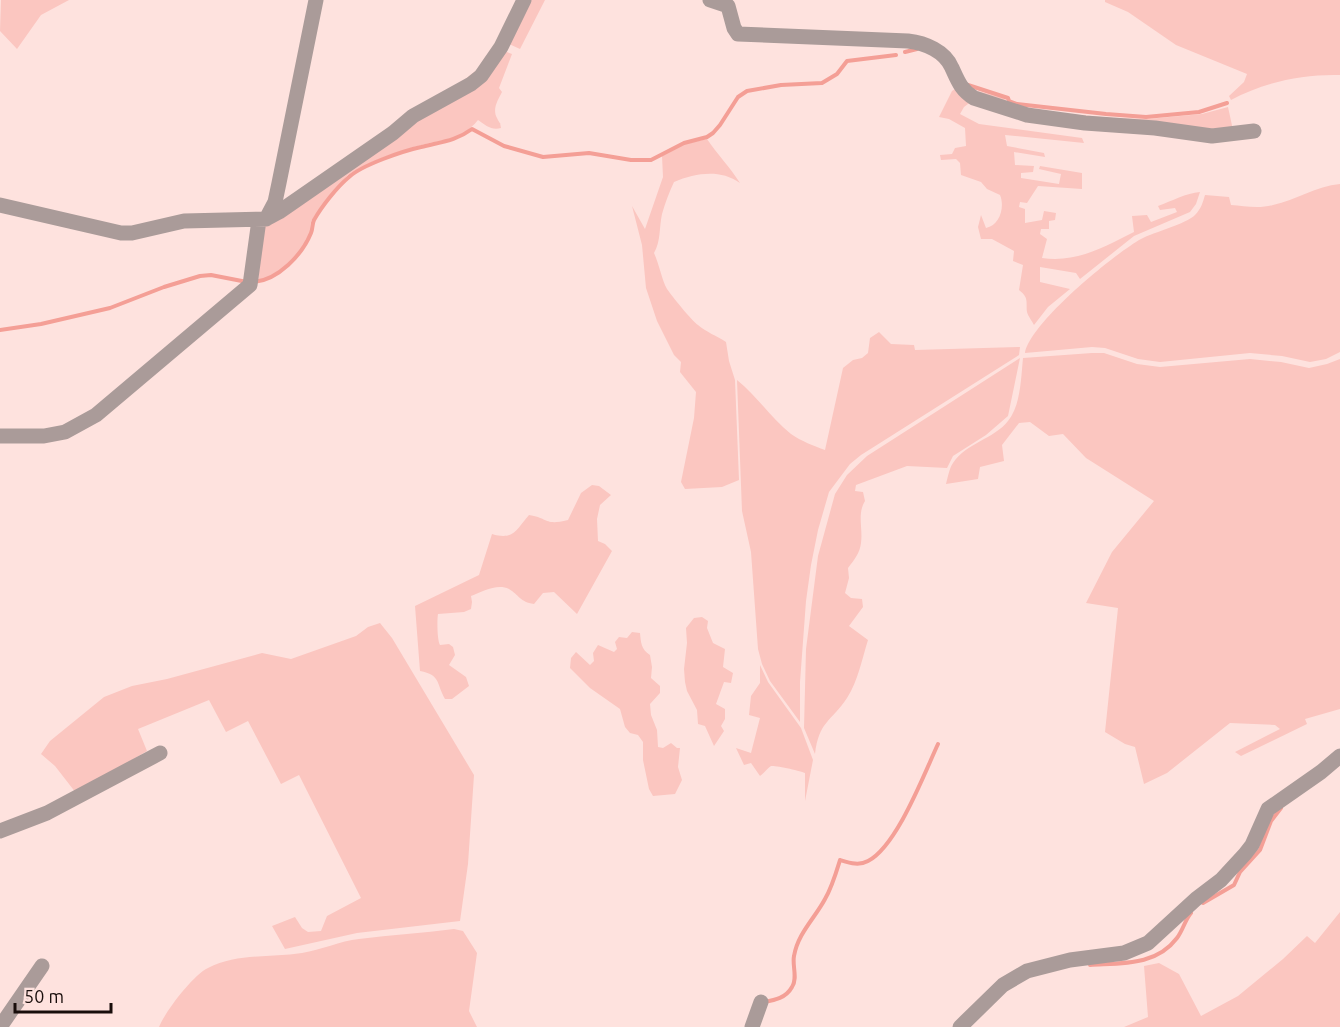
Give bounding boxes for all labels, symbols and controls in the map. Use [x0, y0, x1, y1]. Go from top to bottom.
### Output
scale bar [15, 976, 111, 1014]
text: 50 m [24, 986, 64, 1006]

